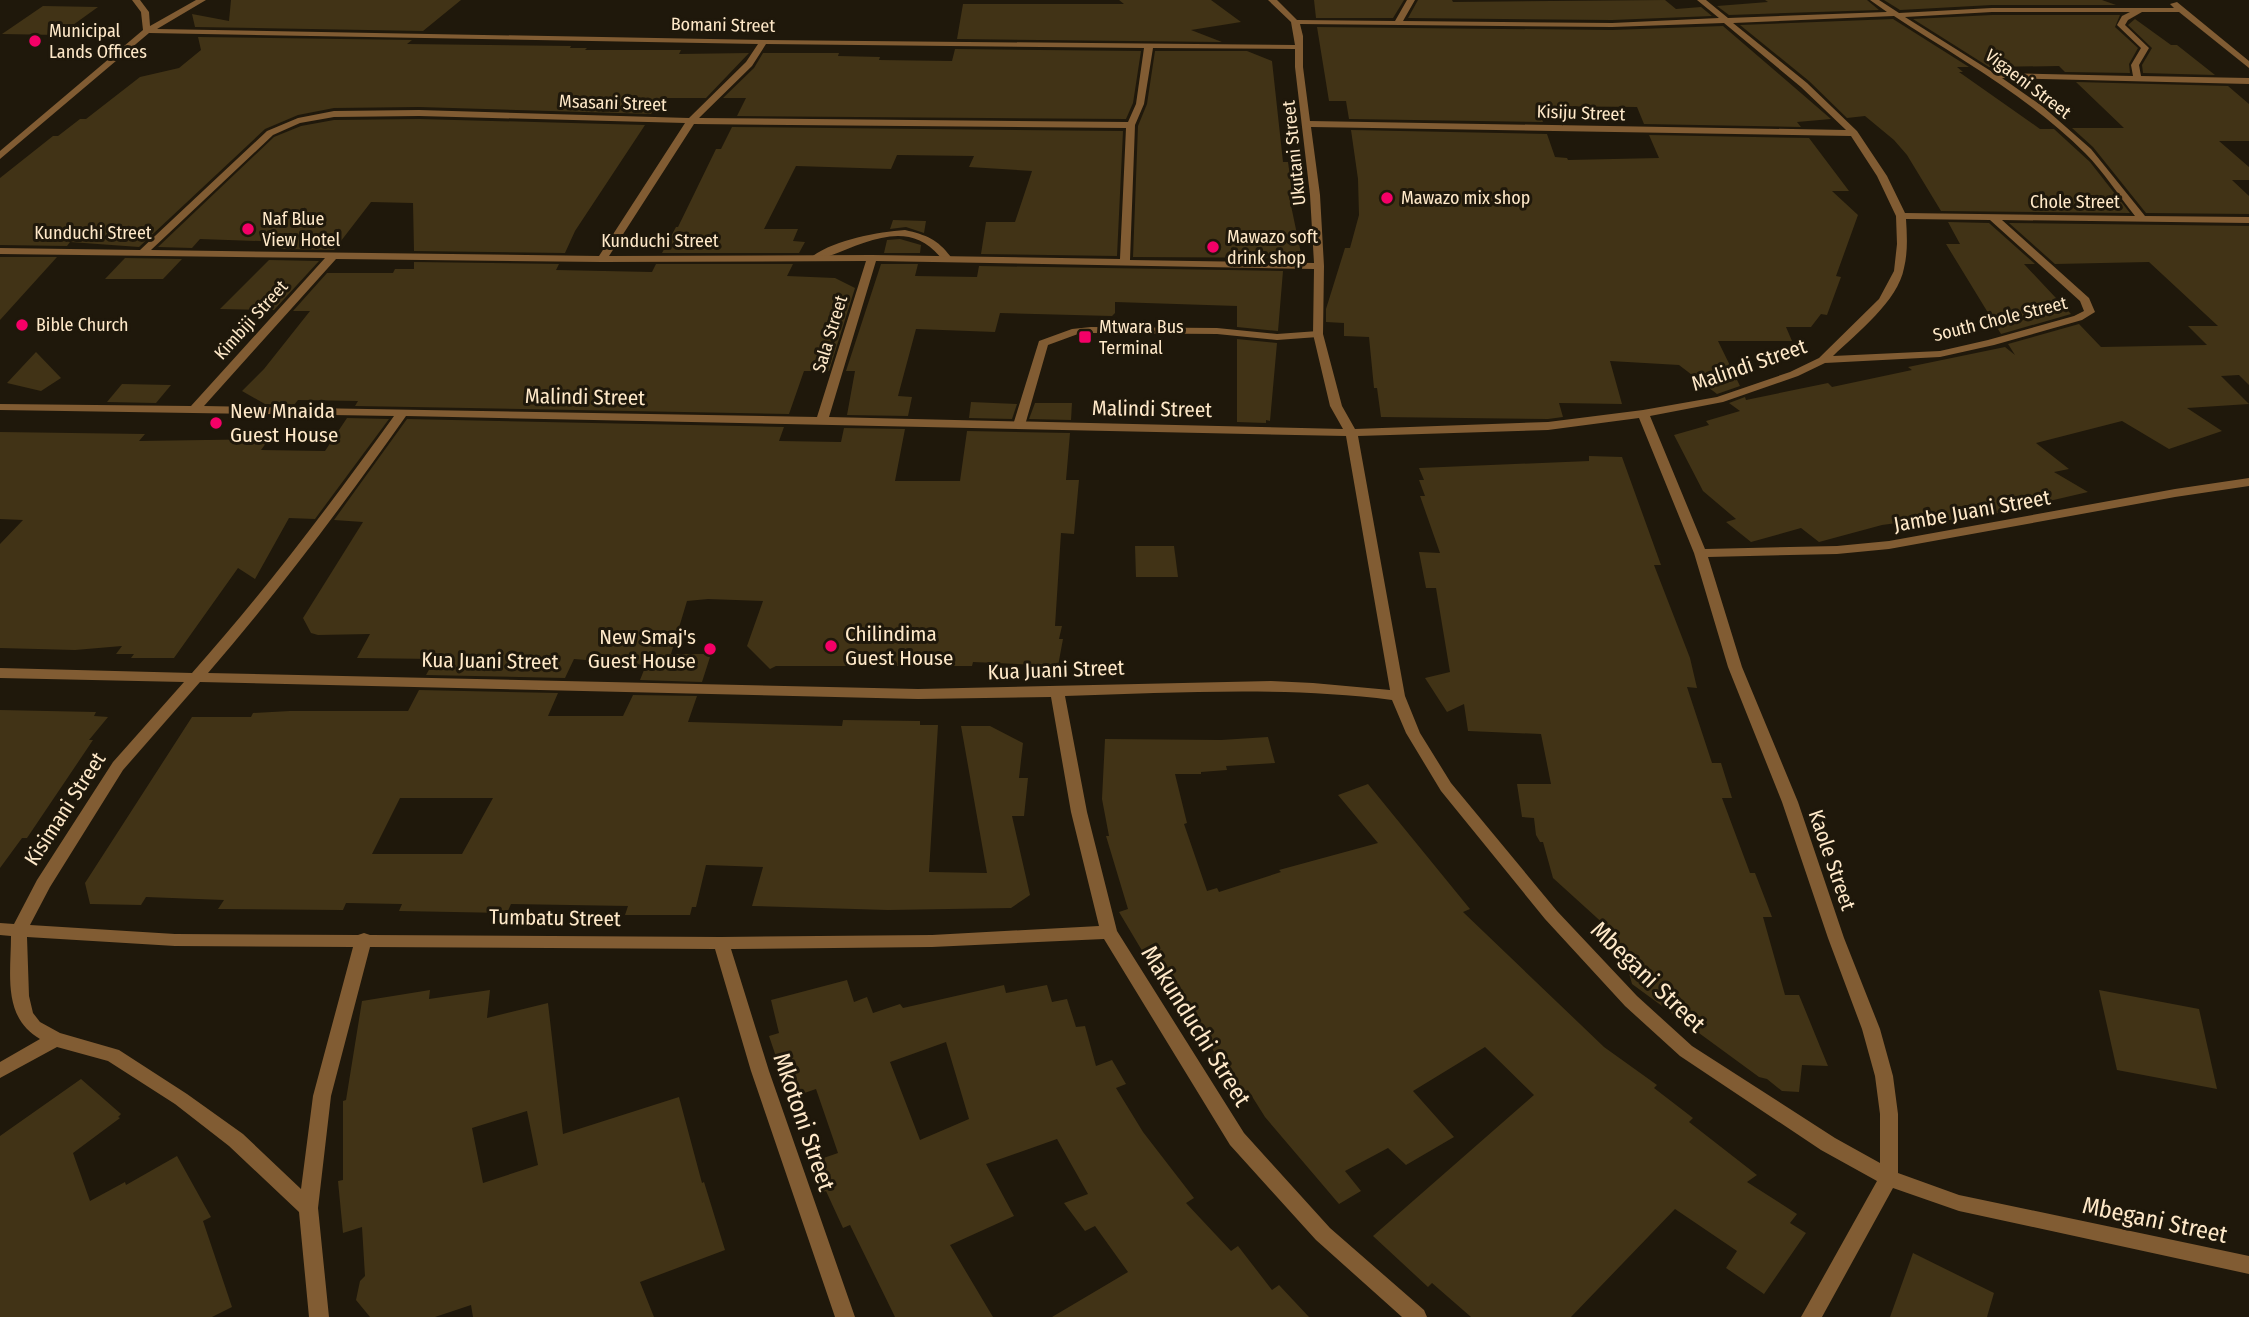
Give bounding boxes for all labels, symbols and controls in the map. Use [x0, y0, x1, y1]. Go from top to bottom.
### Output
street label: Bomani Street [671, 13, 776, 37]
place label: Municipal Lands Offices [49, 20, 147, 63]
marker: Municipal Lands Offices [27, 33, 43, 49]
street label: Vigaeni Street [1981, 45, 2075, 124]
street label: Msasani Street [559, 90, 667, 116]
street label: Ukutani Street [1278, 99, 1310, 207]
street label: Kisiju Street [1536, 100, 1626, 126]
place label: Mawazo mix shop [1401, 187, 1530, 209]
marker: Mawazo mix shop [1379, 190, 1395, 206]
street label: Chole Street [2030, 191, 2120, 213]
place label: Naf Blue View Hotel [262, 208, 340, 251]
marker: Naf Blue View Hotel [240, 221, 256, 237]
street label: Kunduchi Street [34, 222, 152, 244]
place label: Mawazo soft drink shop [1227, 226, 1318, 269]
street label: Kunduchi Street [601, 230, 719, 252]
marker: Mawazo soft drink shop [1205, 239, 1221, 255]
street label: Kimbiji Street [210, 276, 293, 364]
street label: South Chole Street [1931, 292, 2069, 346]
street label: Sala Street [808, 293, 852, 375]
place label: Bible Church [36, 314, 129, 336]
place label: Mtwara Bus Terminal [1099, 316, 1184, 359]
marker: Bible Church [14, 317, 30, 333]
marker: Mtwara Bus Terminal [1077, 329, 1093, 345]
street label: Malindi Street [1688, 333, 1810, 397]
street label: Malindi Street [525, 383, 645, 411]
street label: Malindi Street [1092, 395, 1212, 423]
place label: New Mnaida Guest House [230, 398, 338, 448]
marker: New Mnaida Guest House [208, 415, 224, 431]
street label: Jambe Juani Street [1892, 484, 2052, 538]
place label: Chilindima Guest House [845, 621, 953, 671]
place label: New Smaj's Guest House [588, 624, 696, 674]
marker: Chilindima Guest House [823, 638, 839, 654]
marker: New Smaj's Guest House [702, 641, 718, 657]
street label: Kua Juani Street [421, 647, 559, 675]
street label: Kua Juani Street [987, 655, 1125, 685]
street label: Kisimani Street [19, 747, 111, 871]
street label: Kaole Street [1803, 806, 1861, 914]
street label: Tumbatu Street [489, 904, 621, 932]
street label: Mbegani Street [1585, 916, 1711, 1038]
street label: Makunduchi Street [1135, 941, 1257, 1112]
street label: Mkotoni Street [767, 1049, 841, 1195]
street label: Mbegani Street [2080, 1191, 2230, 1249]

